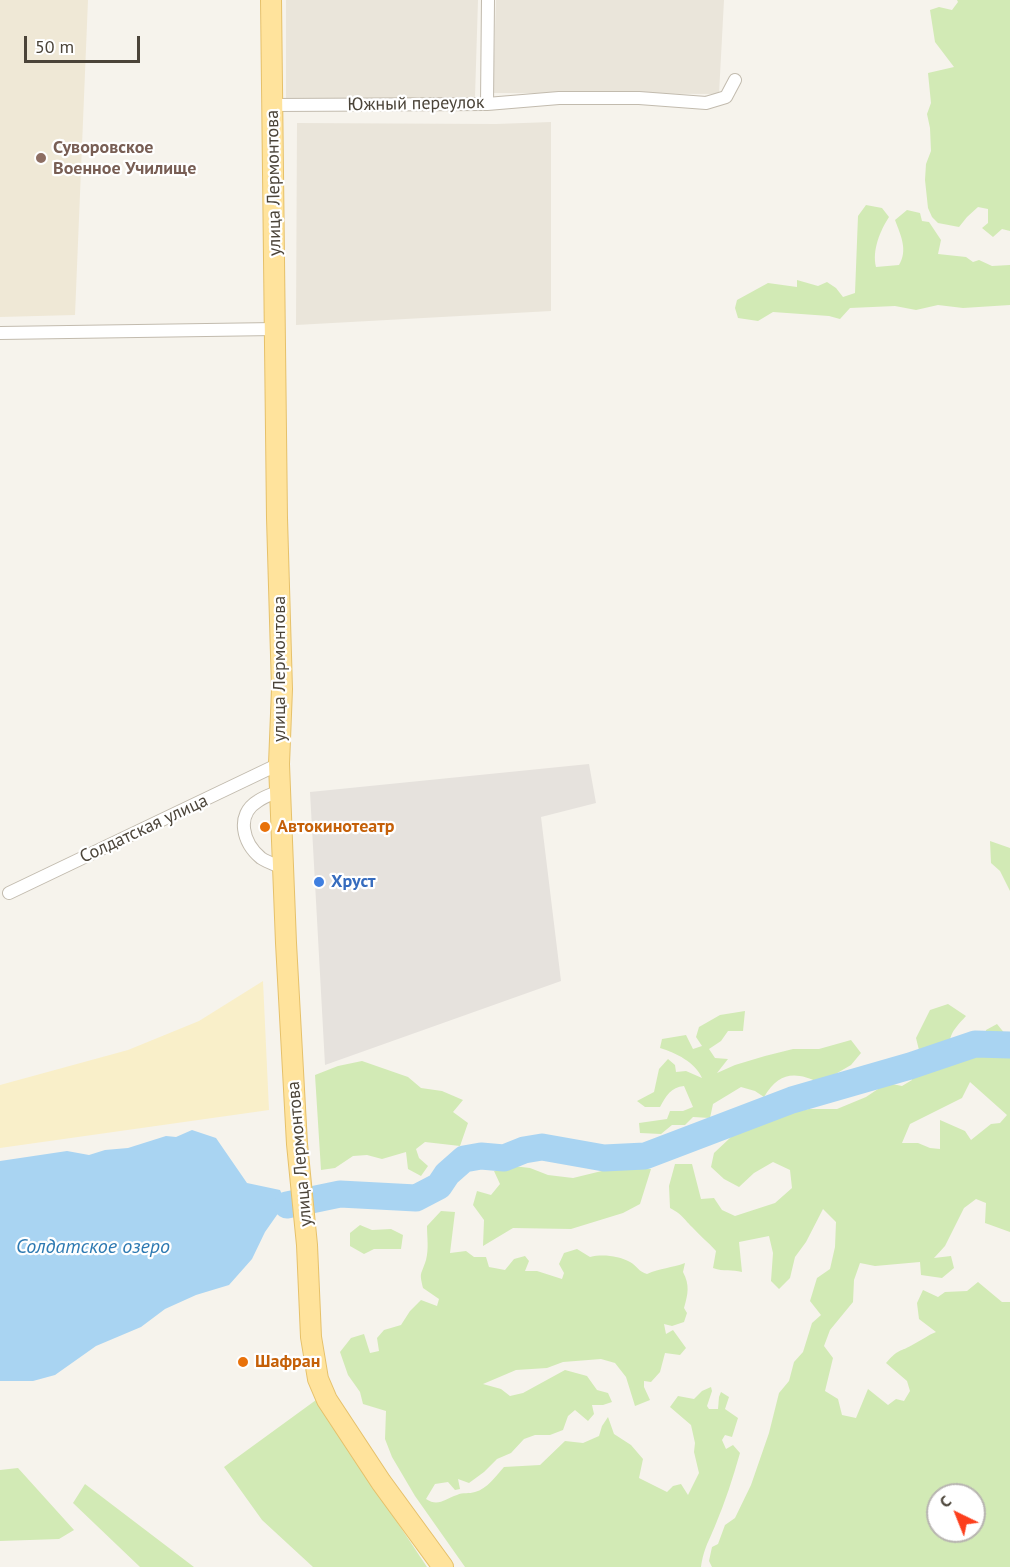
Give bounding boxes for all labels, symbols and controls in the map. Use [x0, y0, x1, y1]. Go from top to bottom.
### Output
scale bar [27, 24, 142, 62]
text: 50 m [35, 35, 74, 58]
street label: Южный переулок [347, 92, 485, 116]
street label: улица Лермонтова [262, 110, 286, 256]
place label: Суворовское Военное Училище [53, 137, 196, 180]
marker: Суворовское Военное Училище [34, 151, 48, 165]
street label: улица Лермонтова [269, 596, 291, 742]
street label: Солдатская улица [77, 790, 211, 868]
place label: Автокинотеатр [277, 816, 395, 838]
marker: Автокинотеатр [258, 820, 272, 834]
place label: Хруст [331, 871, 376, 893]
marker: Хруст [312, 875, 326, 889]
street label: улица Лермонтова [283, 1080, 317, 1228]
water label: Солдатское озеро [16, 1235, 170, 1259]
place label: Шафран [255, 1351, 320, 1373]
marker: Шафран [236, 1355, 250, 1369]
north arrow [926, 1483, 986, 1543]
text: С [935, 1491, 955, 1512]

